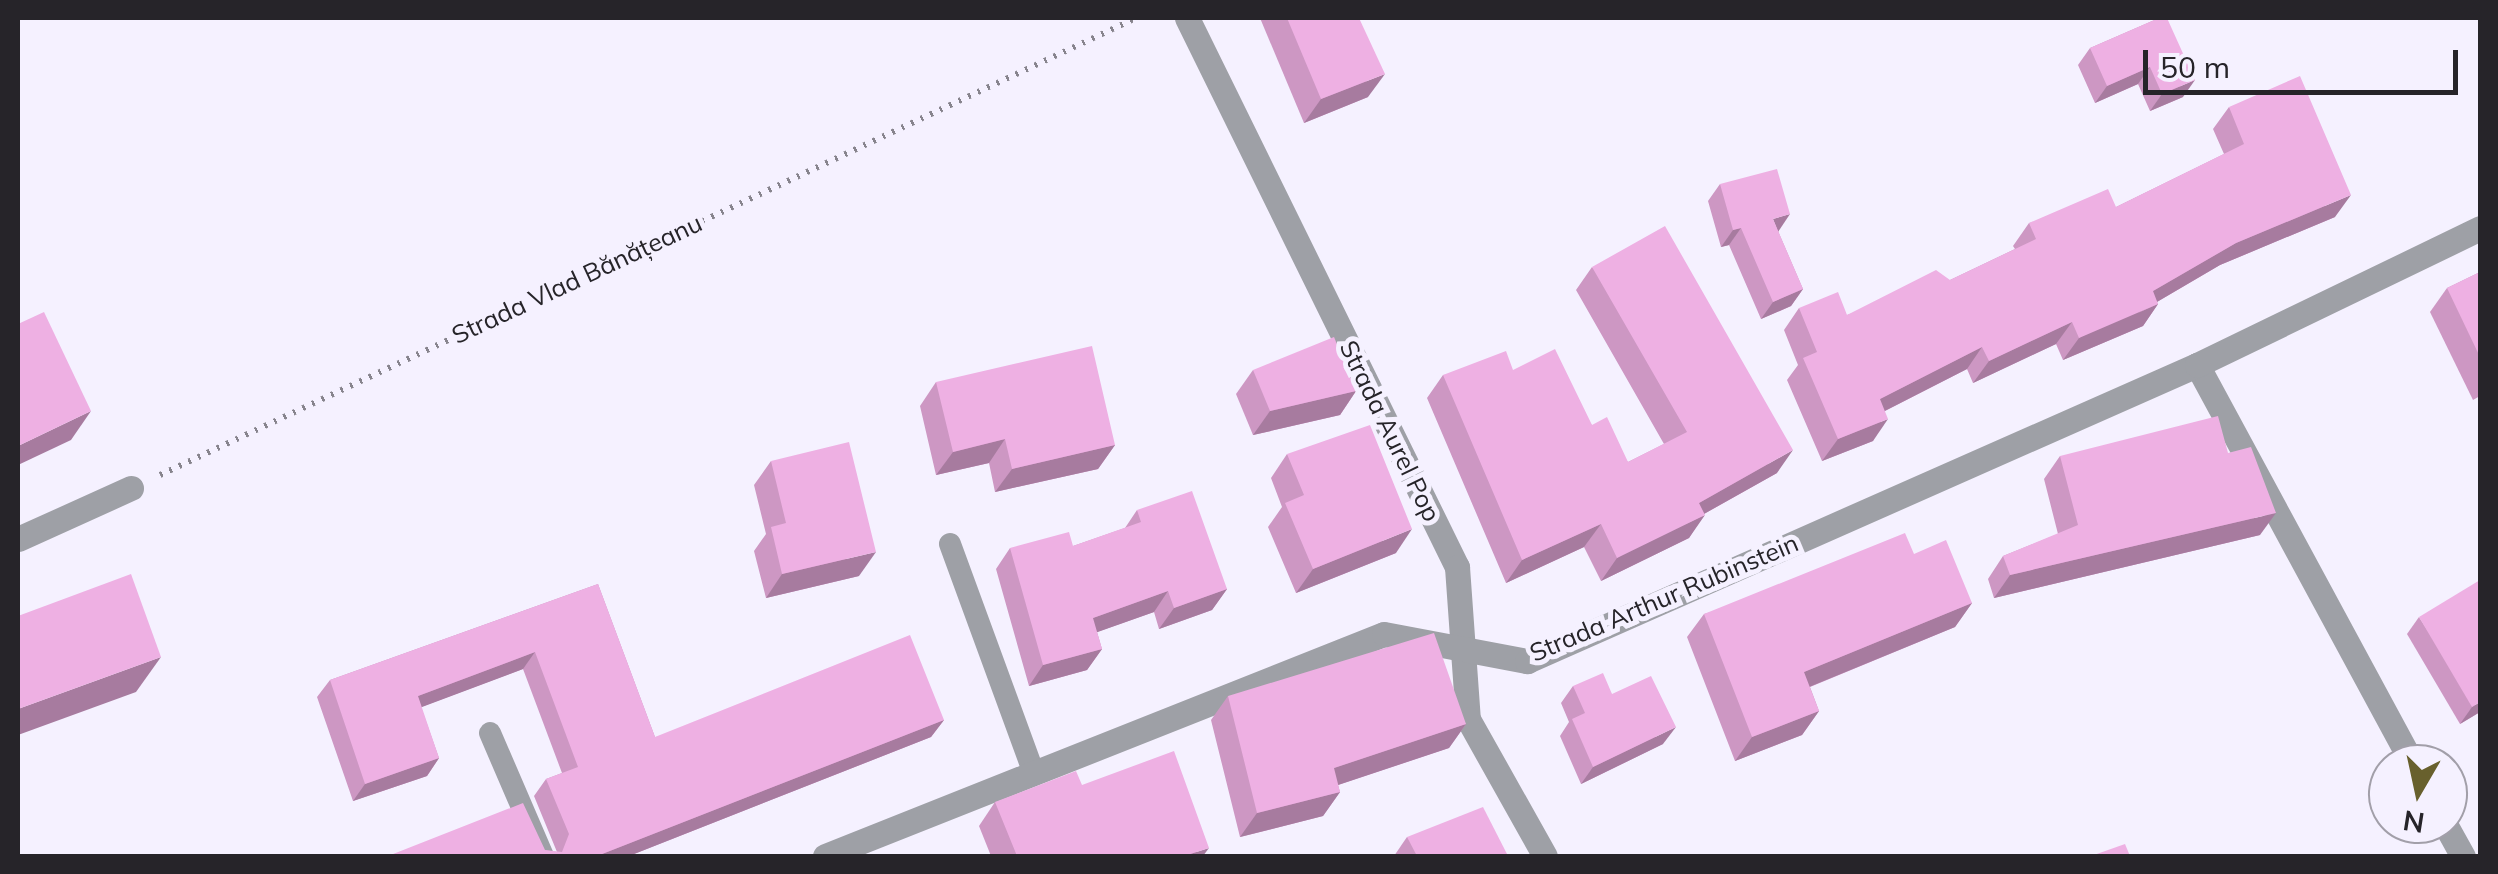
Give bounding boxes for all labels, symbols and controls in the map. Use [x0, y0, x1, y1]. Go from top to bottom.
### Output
scale bar [2148, 30, 2463, 92]
text: 50 m [2160, 48, 2230, 86]
street label: Strada Vlad Bănățeanu [447, 208, 707, 350]
street label: Strada Aurel Pop [1333, 336, 1447, 526]
street label: Strada Arthur Rubinstein [1525, 528, 1803, 668]
north arrow [2368, 744, 2468, 844]
text: N [2400, 803, 2427, 841]

